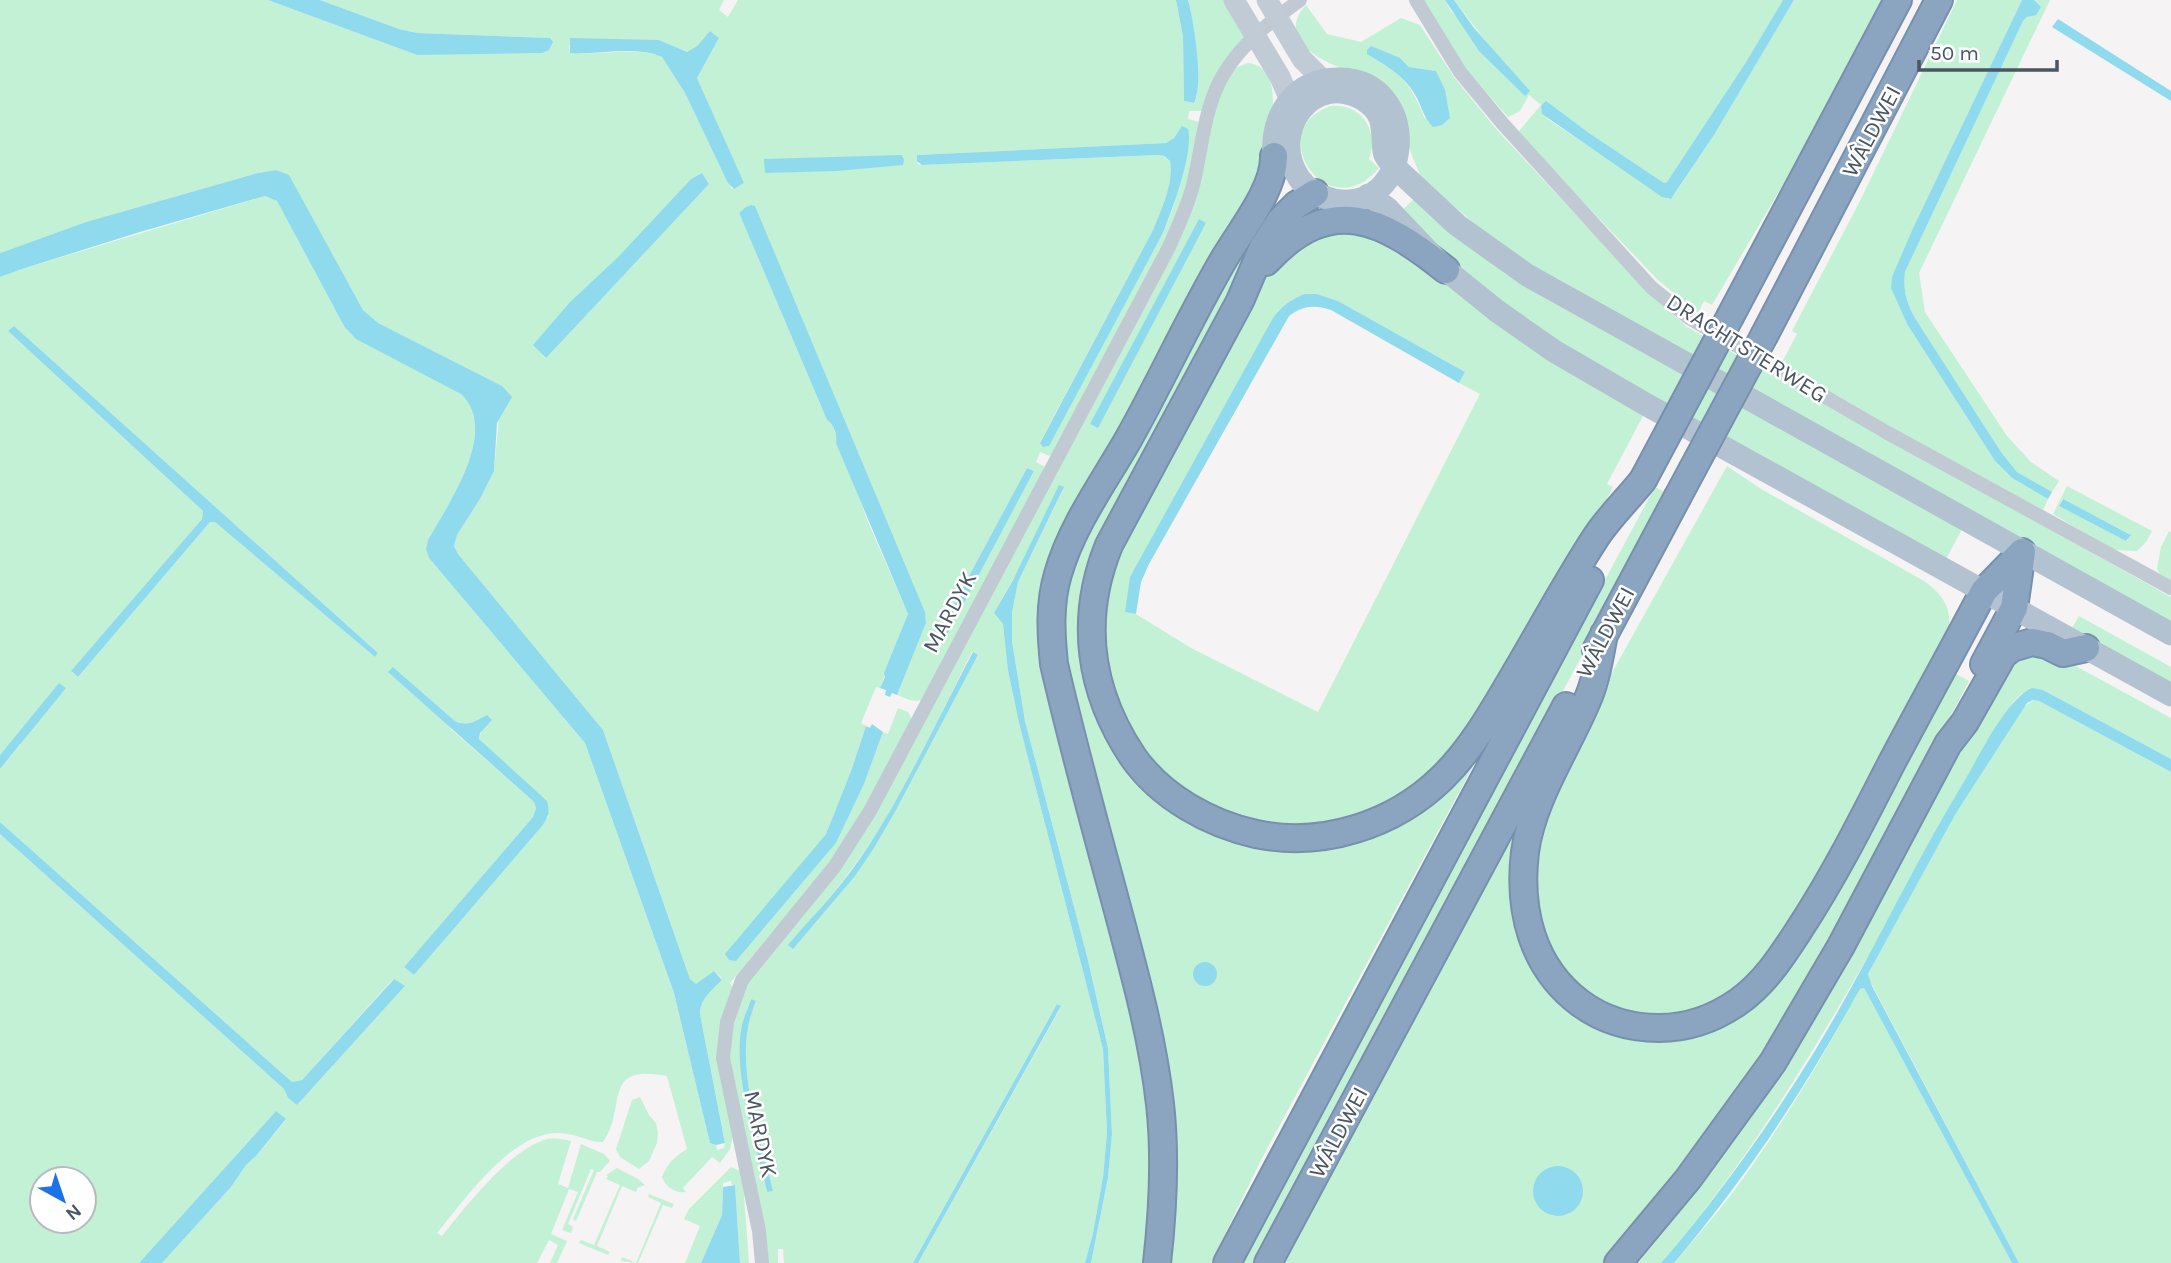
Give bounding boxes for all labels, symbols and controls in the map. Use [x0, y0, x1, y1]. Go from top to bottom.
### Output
scale bar [1919, 28, 2057, 72]
text: 50 m [1930, 41, 1979, 65]
street label: WÂLDWEI [1836, 81, 1907, 181]
street label: DRACHTSTERWEG [1661, 288, 1832, 409]
street label: MARDYK [917, 567, 982, 657]
street label: WÂLDWEI [1570, 582, 1641, 682]
street label: WÂLDWEI [1303, 1082, 1374, 1182]
street label: MARDYK [738, 1088, 783, 1180]
north arrow [28, 1165, 98, 1235]
text: N [61, 1199, 86, 1225]

